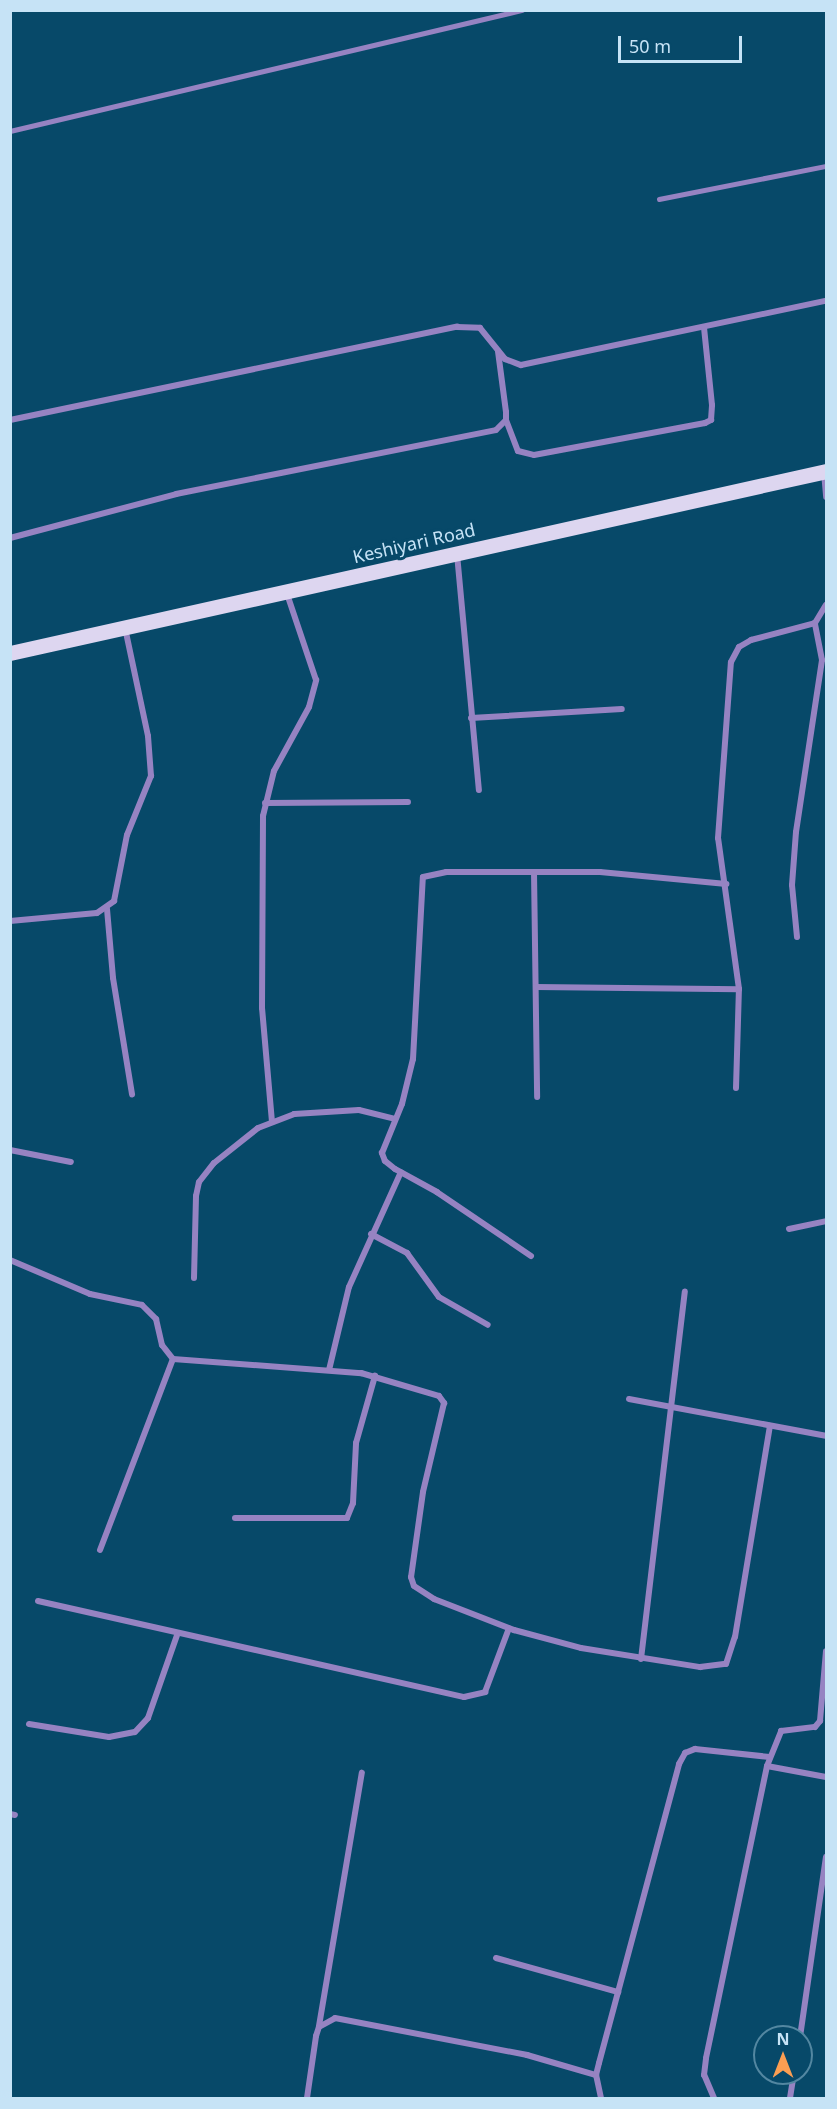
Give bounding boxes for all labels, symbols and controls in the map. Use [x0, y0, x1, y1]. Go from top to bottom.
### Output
scale bar [621, 24, 746, 62]
text: 50 m [629, 34, 671, 58]
street label: Keshiyari Road [351, 518, 477, 568]
north arrow [753, 2025, 813, 2085]
text: N [776, 2028, 790, 2050]

